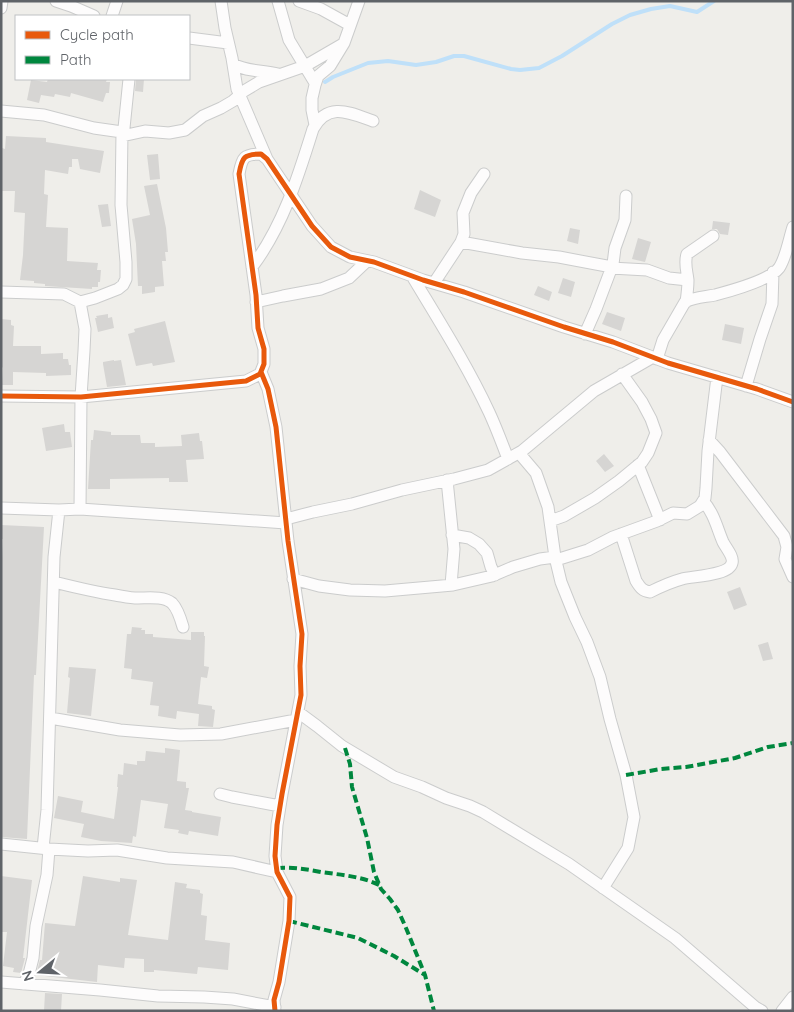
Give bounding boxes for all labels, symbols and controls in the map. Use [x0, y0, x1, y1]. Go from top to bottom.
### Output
legend [15, 15, 190, 80]
text: Cycle path [60, 25, 134, 44]
text: Path [60, 50, 92, 69]
north arrow [15, 947, 65, 997]
text: N [17, 968, 38, 984]

